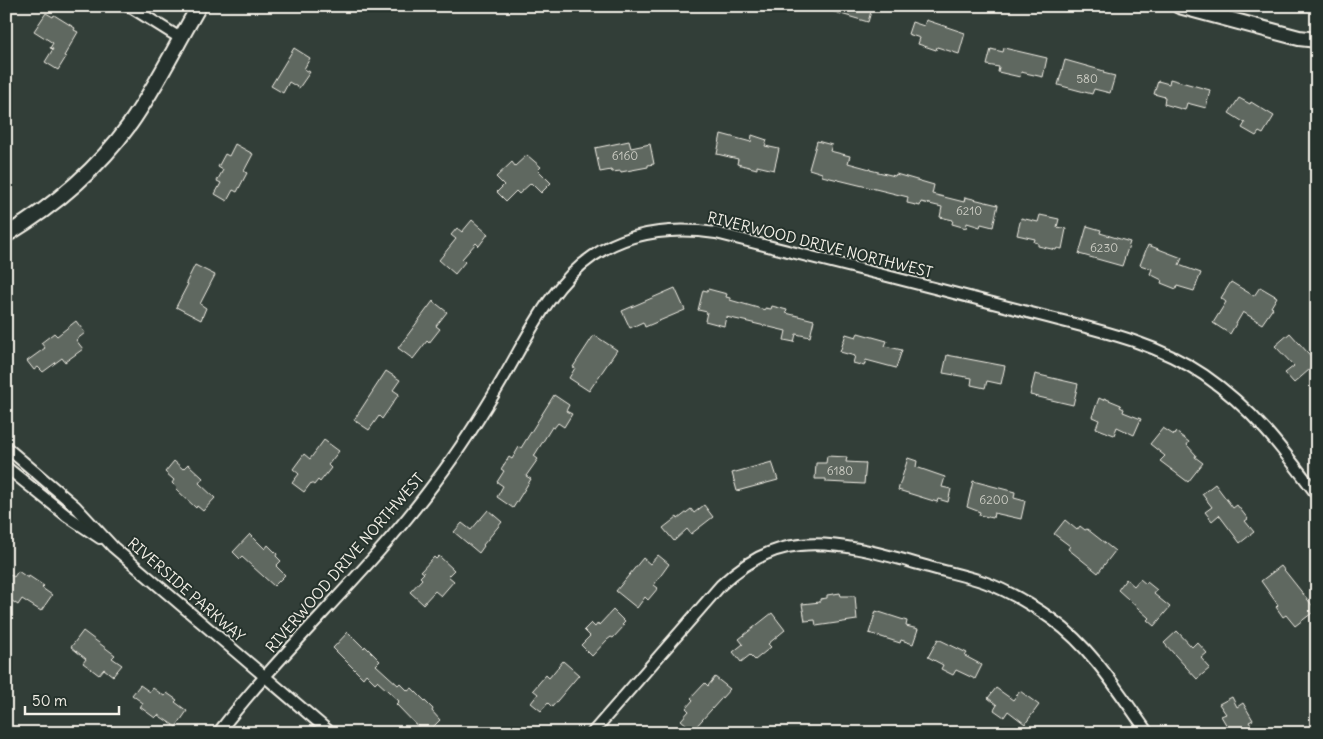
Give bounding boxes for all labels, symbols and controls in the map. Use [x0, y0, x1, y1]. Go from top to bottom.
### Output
house number: 580 [1076, 71, 1098, 86]
house number: 6160 [612, 148, 638, 163]
house number: 6210 [956, 203, 982, 218]
street label: RIVERWOOD DRIVE NORTHWEST [705, 207, 935, 282]
house number: 6230 [1090, 240, 1118, 255]
house number: 6180 [827, 463, 853, 478]
street label: RIVERWOOD DRIVE NORTHWEST [261, 469, 428, 656]
house number: 6200 [979, 492, 1009, 507]
street label: RIVERSIDE PARKWAY [124, 533, 249, 646]
scale bar [25, 684, 119, 716]
text: 50 m [32, 691, 67, 710]

